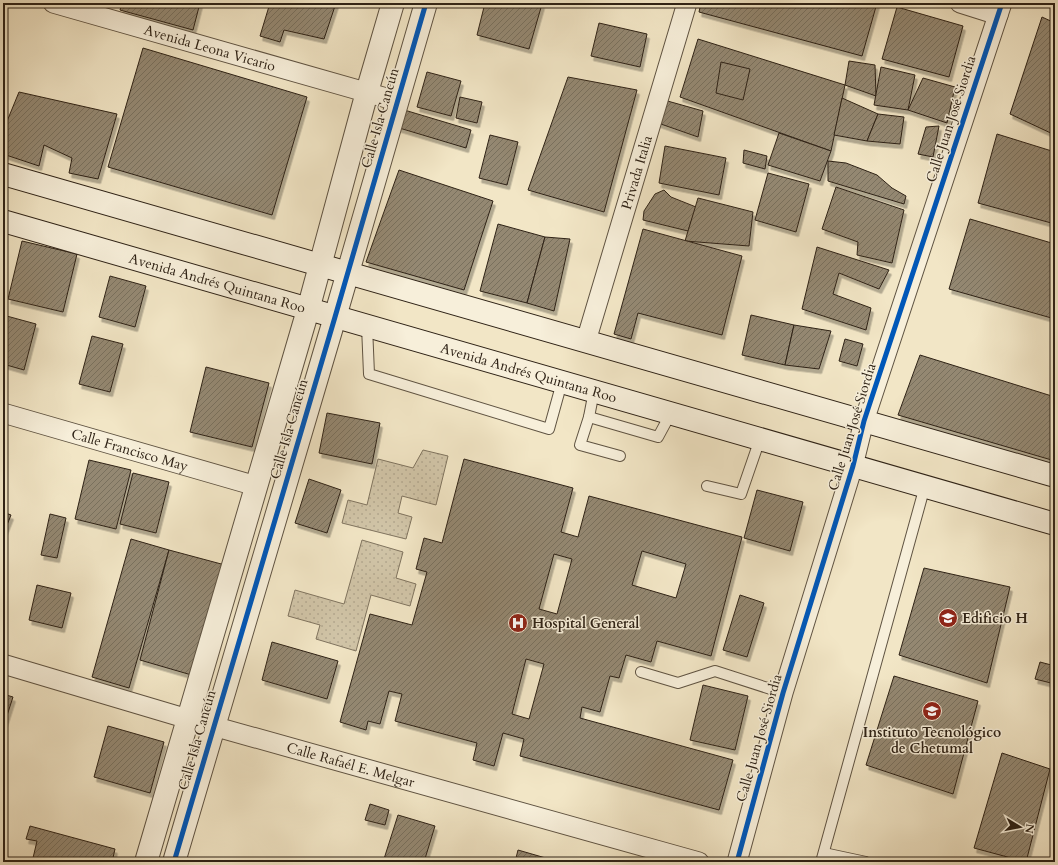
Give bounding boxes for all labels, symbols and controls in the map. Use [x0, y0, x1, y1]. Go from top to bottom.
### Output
street label: Avenida Leona Vicario [142, 20, 278, 76]
street label: Calle Juan José Siordia [922, 53, 980, 185]
street label: Calle Isla Cancún [357, 66, 403, 170]
street label: Privada Italia [616, 133, 656, 212]
street label: Avenida Andrés Quintana Roo [127, 248, 308, 317]
street label: Avenida Andrés Quintana Roo [438, 338, 619, 407]
street label: Calle Juan José Siordia [824, 361, 880, 493]
street label: Calle Isla Cancún [266, 377, 312, 481]
street label: Calle Francisco May [69, 424, 191, 476]
school or university icon: Edificio H [937, 607, 959, 629]
place label: Edificio H [962, 609, 1028, 628]
hospital icon: Hospital General [507, 612, 529, 634]
place label: Hospital General [532, 614, 639, 633]
street label: Calle Juan José Siordia [732, 672, 786, 804]
street label: Calle Isla Cancún [174, 688, 220, 792]
school or university icon: Instituto Tecnológico de Chetumal [921, 700, 943, 722]
place label: Instituto Tecnológico de Chetumal [863, 723, 1001, 758]
street label: Calle Rafaél E. Melgar [285, 738, 418, 792]
north arrow [1000, 807, 1040, 847]
text: N [1021, 823, 1038, 835]

